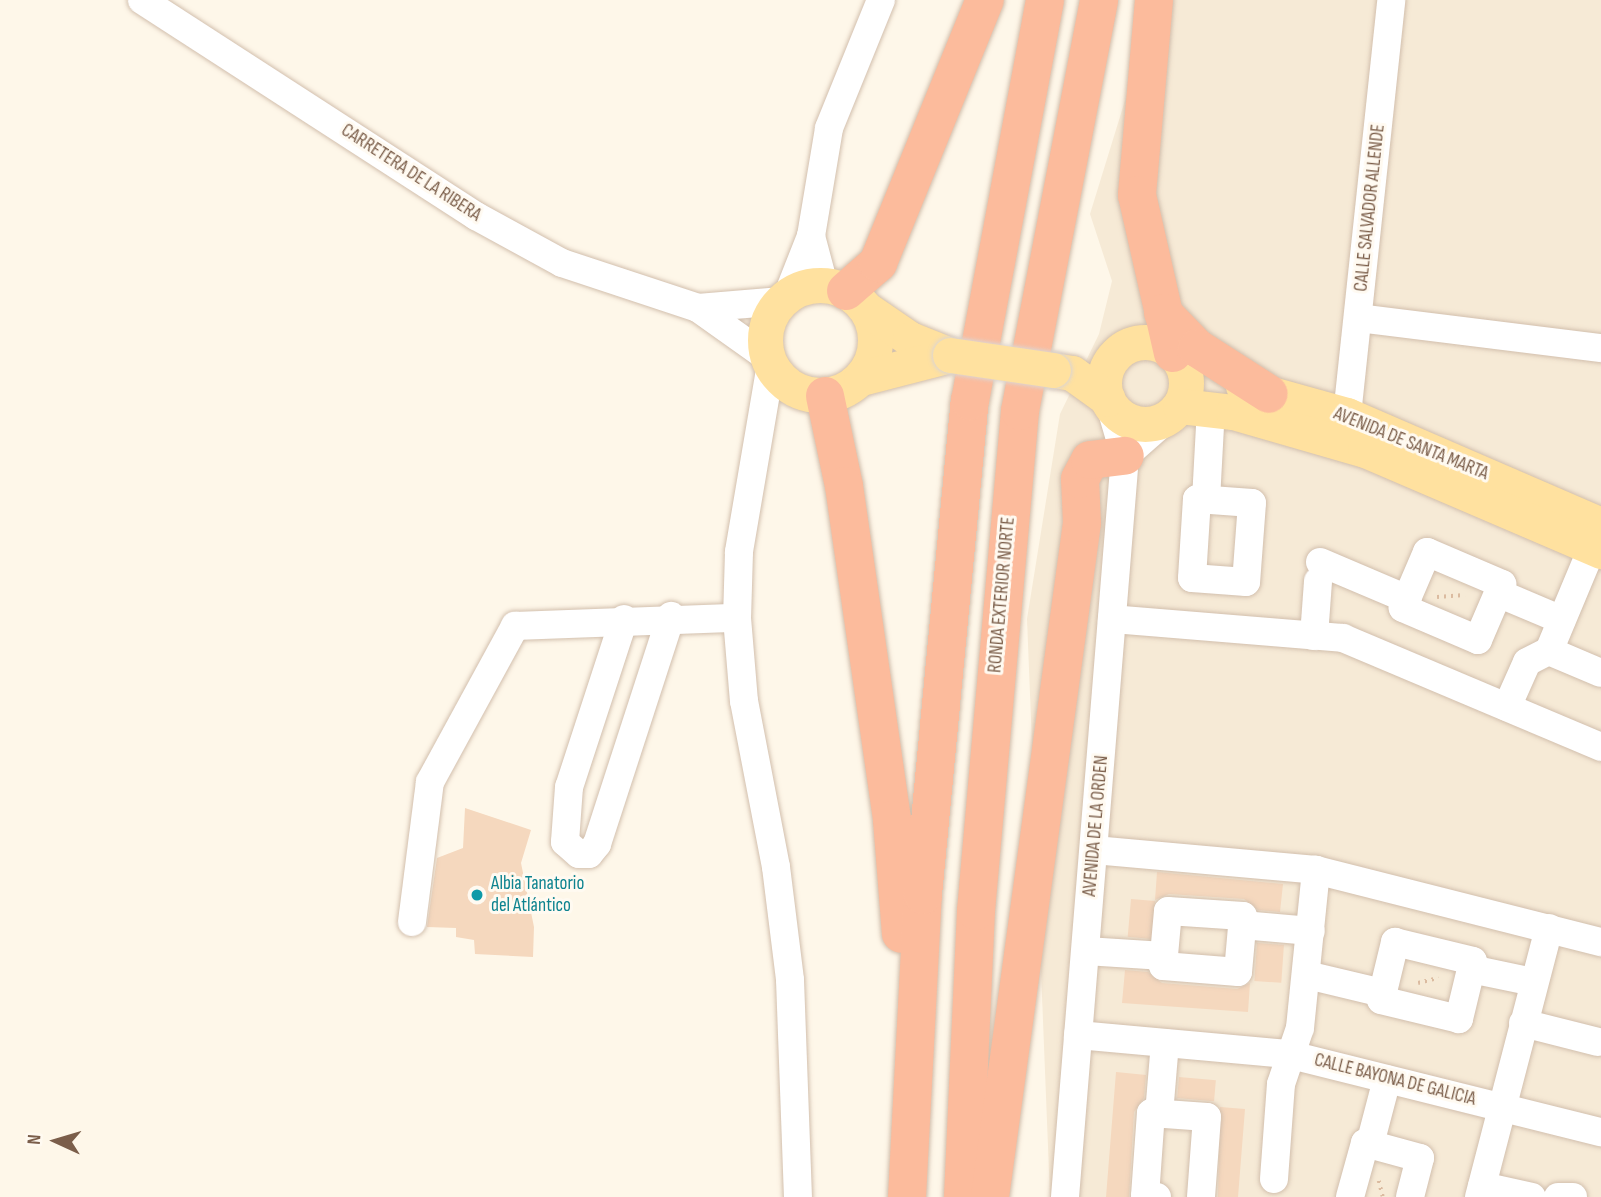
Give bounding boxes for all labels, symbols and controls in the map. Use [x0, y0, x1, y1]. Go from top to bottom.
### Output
street label: CARRETERA DE LA RIBERA [337, 119, 485, 227]
street label: CALLE SALVADOR ALLENDE [1350, 123, 1390, 293]
street label: AVENIDA DE SANTA MARTA [1330, 403, 1492, 485]
street label: RONDA EXTERIOR NORTE [984, 516, 1020, 674]
street label: AVENIDA DE LA ORDEN [1078, 755, 1114, 897]
place label: Albia Tanatorio del Atlántico [491, 873, 584, 917]
marker: Albia Tanatorio del Atlántico [469, 887, 485, 903]
street label: CALLE BAYONA DE GALICIA [1312, 1049, 1478, 1111]
north arrow [21, 1106, 91, 1176]
text: N [23, 1134, 46, 1145]

